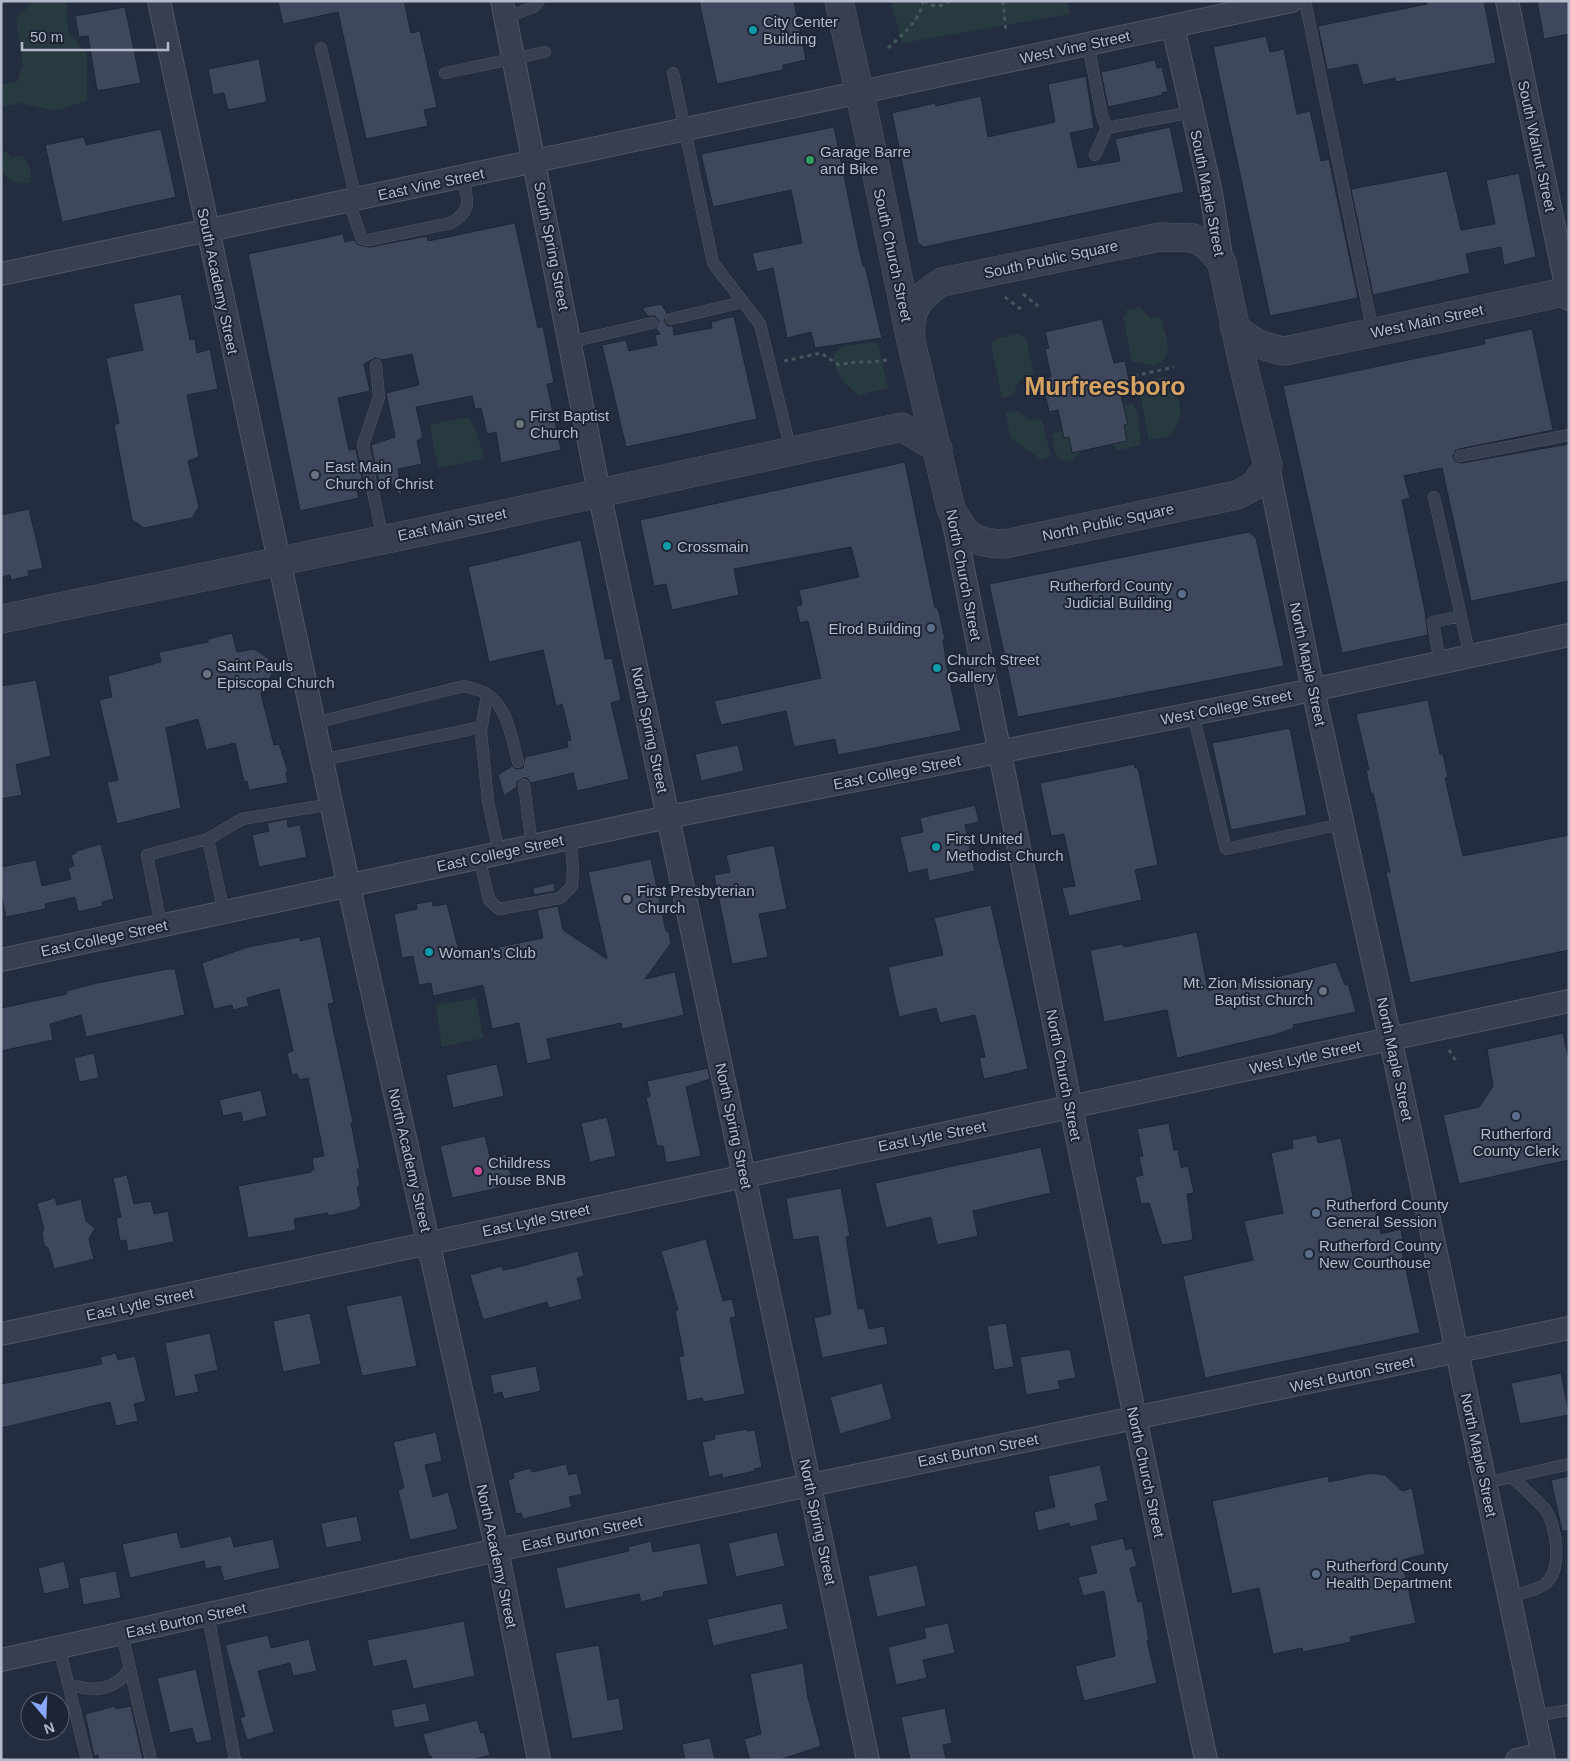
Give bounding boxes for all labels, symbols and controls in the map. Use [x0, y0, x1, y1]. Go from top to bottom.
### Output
place label: City Center Building [763, 13, 838, 47]
scale bar [22, 20, 169, 52]
marker: City Center Building [747, 24, 759, 36]
street label: West Vine Street [1018, 27, 1132, 67]
text: 50 m [30, 28, 63, 45]
street label: South Walnut Street [1515, 79, 1559, 214]
street label: South Maple Street [1187, 128, 1229, 258]
place label: Garage Barre and Bike [820, 143, 911, 177]
marker: Garage Barre and Bike [804, 154, 816, 166]
street label: East Vine Street [376, 164, 486, 204]
street label: South Spring Street [531, 180, 573, 313]
street label: South Church Street [871, 187, 916, 324]
street label: South Academy Street [194, 206, 242, 357]
street label: South Public Square [982, 236, 1120, 282]
street label: West Main Street [1369, 301, 1486, 341]
district label: Murfreesboro [1024, 372, 1186, 400]
place label: First Baptist Church [530, 407, 610, 441]
marker: First Baptist Church [514, 418, 526, 430]
place label: East Main Church of Christ [325, 458, 434, 492]
marker: East Main Church of Christ [309, 469, 321, 481]
street label: North Public Square [1041, 500, 1175, 544]
street label: East Main Street [396, 504, 509, 544]
street label: North Church Street [943, 508, 985, 643]
place label: Crossmain [677, 538, 749, 555]
marker: Crossmain [661, 540, 673, 552]
place label: Rutherford County Judicial Building [1049, 577, 1172, 611]
marker: Rutherford County Judicial Building [1176, 588, 1188, 600]
street label: North Maple Street [1287, 601, 1330, 728]
place label: Elrod Building [828, 620, 921, 637]
marker: Elrod Building [925, 622, 937, 634]
place label: Church Street Gallery [947, 651, 1040, 685]
place label: Saint Pauls Episcopal Church [217, 657, 335, 691]
marker: Church Street Gallery [931, 662, 943, 674]
street label: North Spring Street [628, 665, 672, 795]
marker: Saint Pauls Episcopal Church [201, 668, 213, 680]
street label: West College Street [1159, 686, 1294, 728]
street label: East College Street [832, 751, 963, 793]
place label: First United Methodist Church [946, 830, 1064, 864]
street label: East College Street [435, 831, 566, 875]
marker: First United Methodist Church [930, 841, 942, 853]
place label: First Presbyterian Church [637, 882, 755, 916]
marker: First Presbyterian Church [621, 893, 633, 905]
street label: East College Street [39, 916, 170, 960]
place label: Woman's Club [439, 944, 536, 961]
marker: Woman's Club [423, 946, 435, 958]
place label: Mt. Zion Missionary Baptist Church [1183, 974, 1313, 1008]
marker: Mt. Zion Missionary Baptist Church [1317, 985, 1329, 997]
street label: North Maple Street [1374, 996, 1417, 1123]
street label: North Church Street [1043, 1008, 1085, 1143]
street label: West Lytle Street [1248, 1037, 1363, 1077]
street label: North Spring Street [712, 1061, 756, 1191]
street label: North Academy Street [385, 1087, 435, 1234]
marker: Rutherford County Clerk [1510, 1110, 1522, 1122]
street label: East Lytle Street [877, 1117, 988, 1155]
place label: Rutherford County Clerk [1473, 1125, 1560, 1159]
place label: Childress House BNB [488, 1154, 566, 1188]
marker: Childress House BNB [472, 1165, 484, 1177]
place label: Rutherford County General Session [1326, 1196, 1449, 1230]
street label: East Lytle Street [481, 1200, 592, 1240]
marker: Rutherford County General Session [1310, 1207, 1322, 1219]
place label: Rutherford County New Courthouse [1319, 1237, 1442, 1271]
marker: Rutherford County New Courthouse [1303, 1248, 1315, 1260]
street label: East Lytle Street [85, 1284, 196, 1324]
street label: West Burton Street [1288, 1352, 1416, 1395]
street label: North Maple Street [1458, 1392, 1501, 1519]
street label: North Church Street [1124, 1405, 1168, 1540]
street label: East Burton Street [916, 1430, 1041, 1470]
street label: North Spring Street [796, 1457, 840, 1587]
street label: North Academy Street [473, 1482, 521, 1630]
street label: East Burton Street [520, 1512, 645, 1554]
place label: Rutherford County Health Department [1326, 1557, 1453, 1591]
marker: Rutherford County Health Department [1310, 1568, 1322, 1580]
street label: East Burton Street [124, 1599, 249, 1641]
north arrow [20, 1691, 70, 1741]
text: N [42, 1719, 57, 1738]

